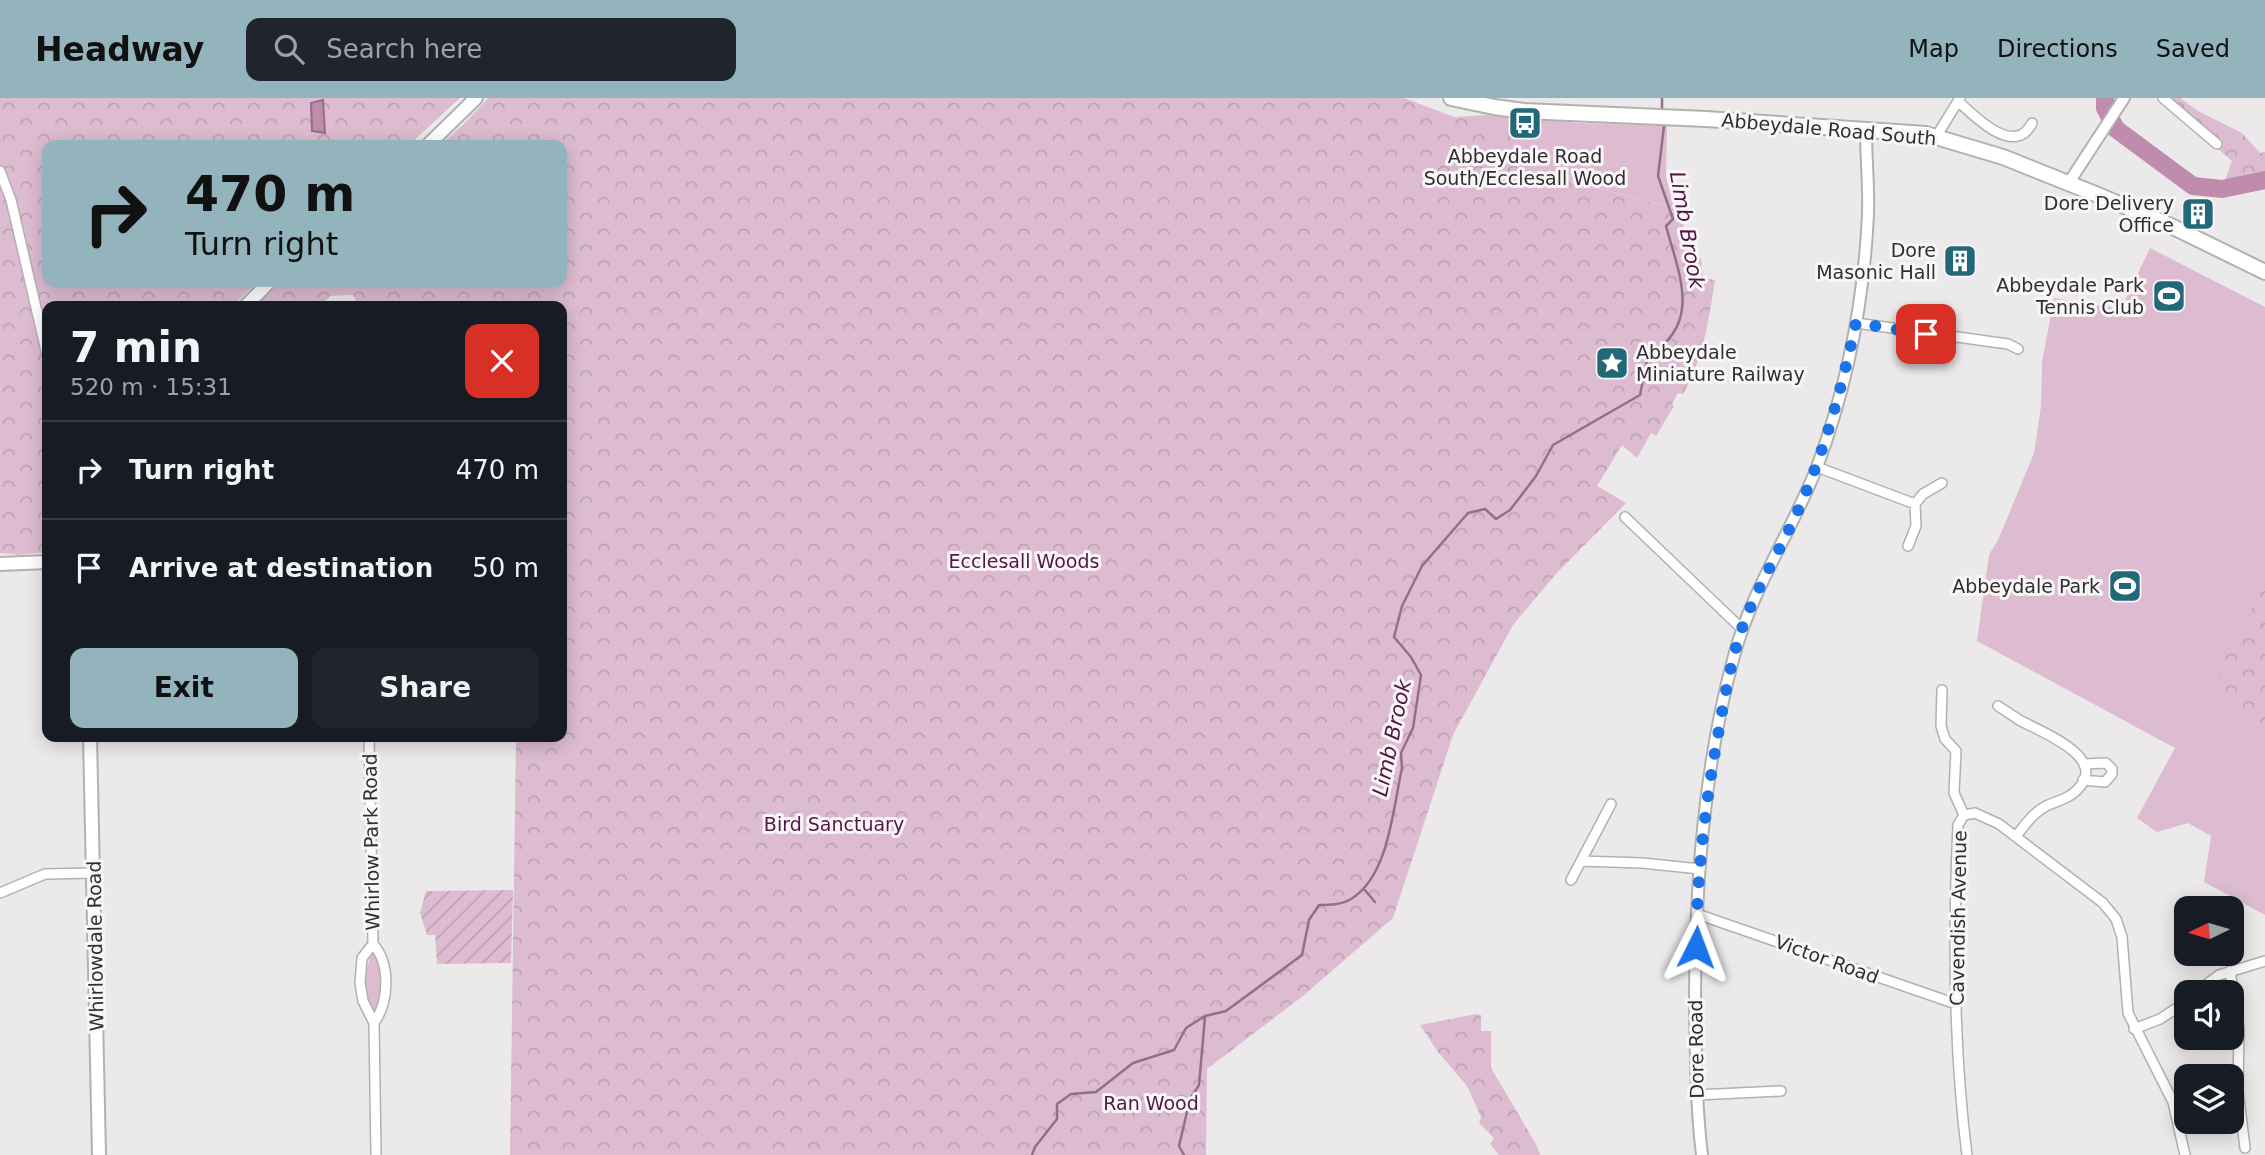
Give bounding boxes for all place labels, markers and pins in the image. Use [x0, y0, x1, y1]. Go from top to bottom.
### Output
bus stop icon: Abbeydale Road South/Ecclesall Wood [1506, 104, 1544, 142]
place label: Abbeydale Road South/Ecclesall Wood [1424, 145, 1626, 189]
place label: Dore Delivery Office [2044, 192, 2174, 236]
building icon: Dore Delivery Office [2179, 195, 2217, 233]
place label: Dore Masonic Hall [1816, 239, 1936, 283]
building icon: Dore Masonic Hall [1941, 242, 1979, 280]
place label: Abbeydale Park Tennis Club [1996, 274, 2144, 318]
sports icon: Abbeydale Park Tennis Club [2150, 277, 2188, 315]
pin [1896, 304, 1956, 364]
place label: Abbeydale Miniature Railway [1636, 341, 1805, 385]
place icon: Abbeydale Miniature Railway [1593, 344, 1631, 382]
sports icon: Abbeydale Park [2106, 567, 2144, 605]
place label: Abbeydale Park [1952, 575, 2100, 597]

